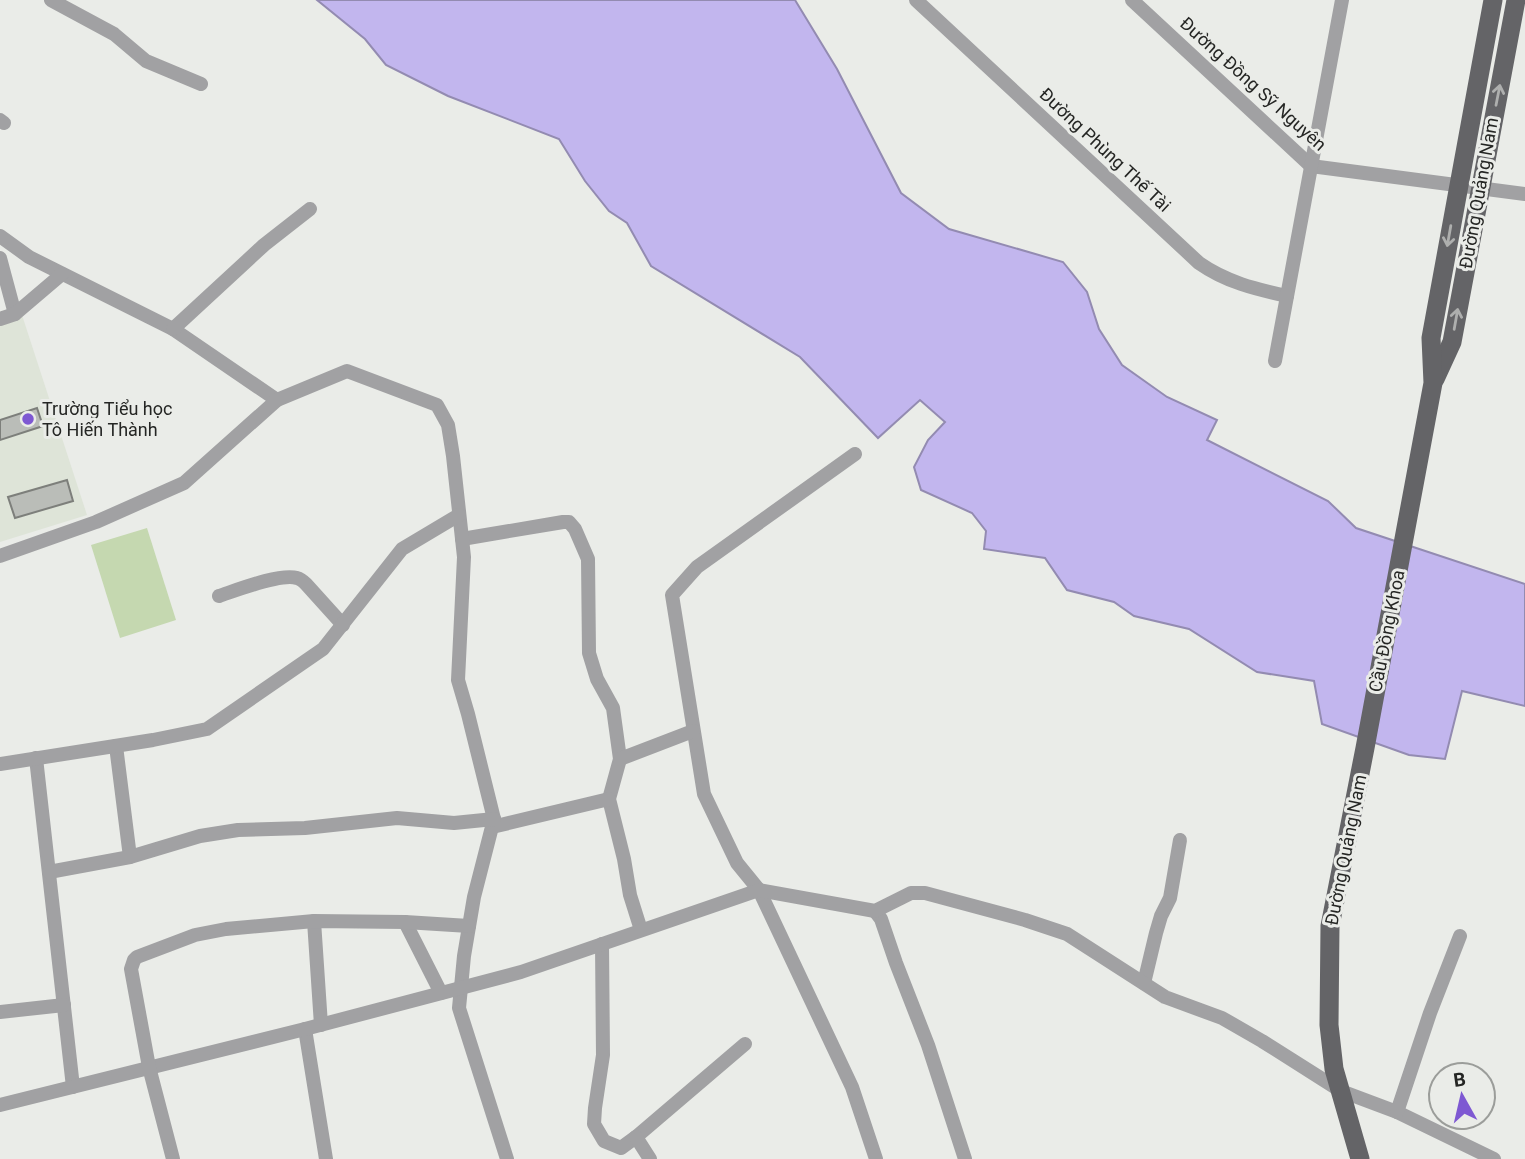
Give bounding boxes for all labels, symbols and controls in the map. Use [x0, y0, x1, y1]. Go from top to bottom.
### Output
street label: Đường Đồng Sỹ Nguyên [1176, 12, 1331, 155]
street label: Đường Phùng Thế Tài [1035, 83, 1175, 216]
one-way arrow [1491, 84, 1505, 107]
street label: Đường Quảng Nam [1455, 116, 1502, 270]
one-way arrow [1442, 224, 1456, 247]
one-way arrow [1450, 308, 1463, 331]
place label: Trường Tiểu học Tô Hiến Thành [42, 398, 172, 440]
marker: Trường Tiểu học Tô Hiến Thành [20, 411, 36, 427]
street label: Cầu Đồng Khoa [1364, 568, 1409, 694]
street label: Đường Quảng Nam [1321, 773, 1370, 927]
north arrow [1427, 1061, 1497, 1131]
text: B [1452, 1067, 1467, 1092]

